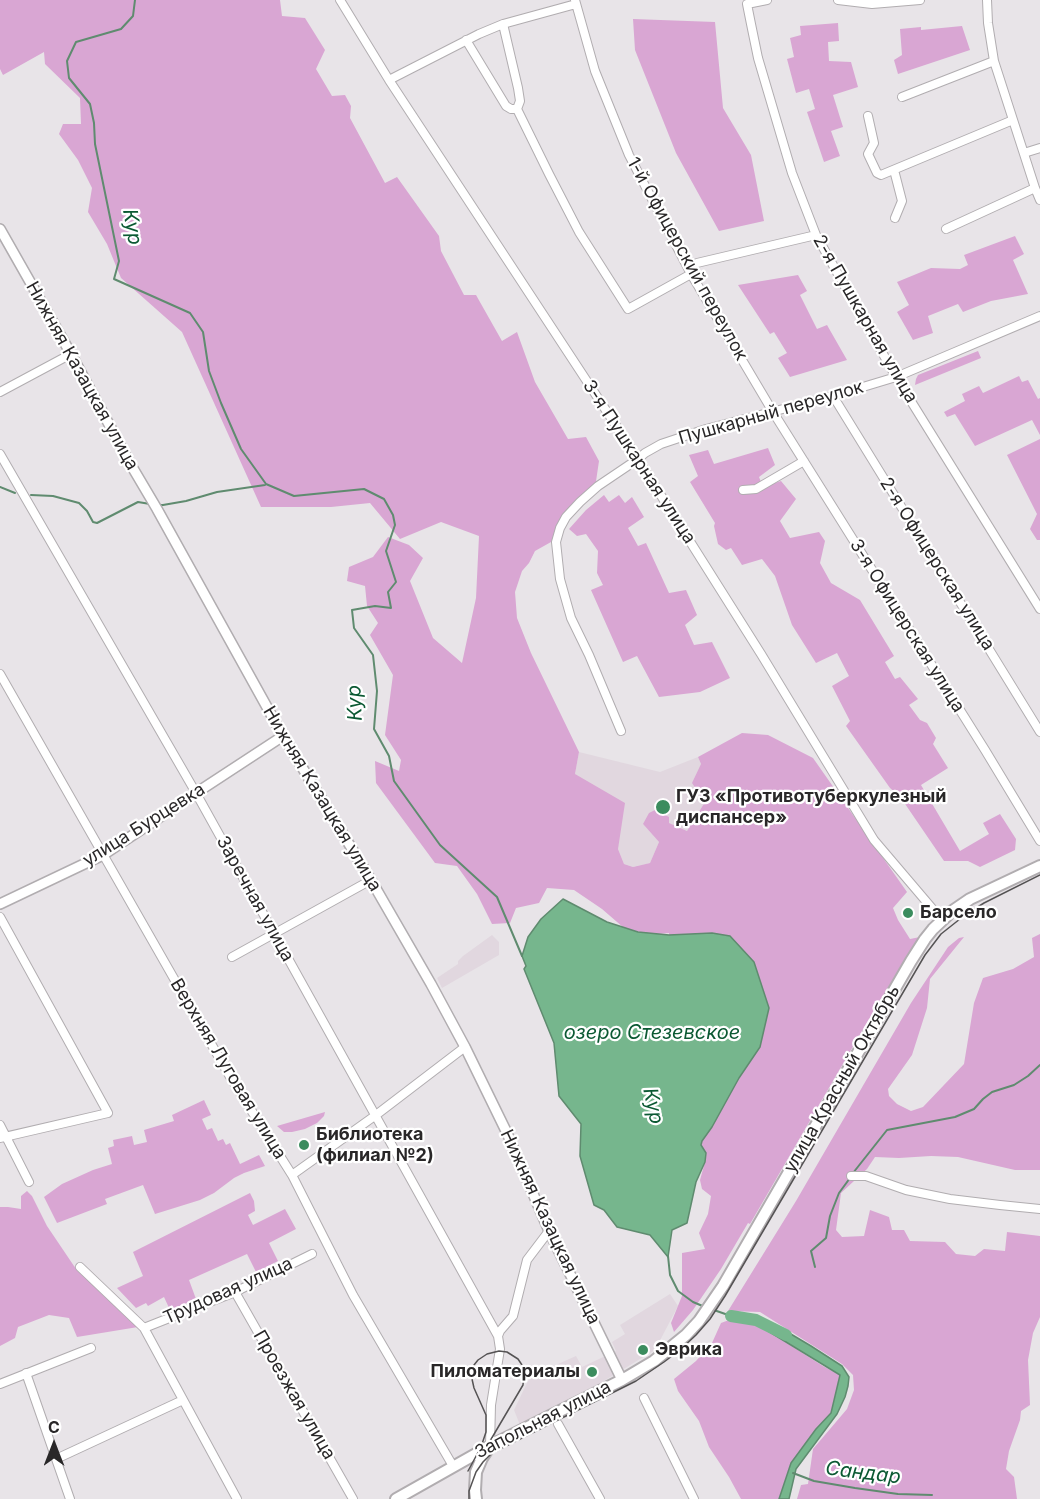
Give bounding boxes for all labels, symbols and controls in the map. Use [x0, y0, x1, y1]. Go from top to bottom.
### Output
street label: 1-й Офицерский переулок [622, 154, 752, 364]
water label: Кур [117, 207, 147, 247]
street label: 2-я Пушкарная улица [808, 231, 922, 407]
street label: Нижняя Казацкая улица [21, 278, 143, 474]
street label: 3-я Пушкарная улица [578, 376, 700, 548]
street label: Пушкарный переулок [676, 376, 866, 450]
street label: 2-я Офицерская улица [875, 474, 999, 654]
street label: 3-я Офицерская улица [845, 536, 969, 716]
water label: Кур [342, 685, 368, 721]
street label: Нижняя Казацкая улица [258, 702, 386, 896]
street label: улица Бурцевка [79, 779, 209, 871]
place label: ГУЗ «Противотуберкулезный диспансер» [676, 786, 946, 828]
marker: ГУЗ «Противотуберкулезный диспансер» [654, 798, 672, 816]
street label: Заречная улица [212, 832, 298, 966]
place label: Барсело [920, 902, 997, 924]
marker: Барсело [901, 906, 915, 920]
street label: Верхняя Луговая улица [165, 975, 291, 1163]
street label: улица Красный Октябрь [779, 981, 905, 1177]
water label: озеро Стезевское [564, 1021, 740, 1045]
water label: Кур [638, 1086, 668, 1126]
place label: Библиотека (филиал №2) [316, 1124, 434, 1166]
street label: Нижняя Казацкая улица [495, 1126, 605, 1328]
marker: Библиотека (филиал №2) [297, 1138, 311, 1152]
street label: Трудовая улица [160, 1253, 296, 1329]
street label: Проезжая улица [248, 1327, 340, 1463]
place label: Эврика [655, 1339, 722, 1361]
marker: Эврика [636, 1343, 650, 1357]
place label: Пиломатериалы [431, 1361, 580, 1383]
marker: Пиломатериалы [585, 1365, 599, 1379]
street label: Запольная улица [471, 1376, 615, 1464]
north arrow [24, 1415, 84, 1475]
text: С [48, 1417, 60, 1437]
water label: Сандар [824, 1456, 902, 1490]

